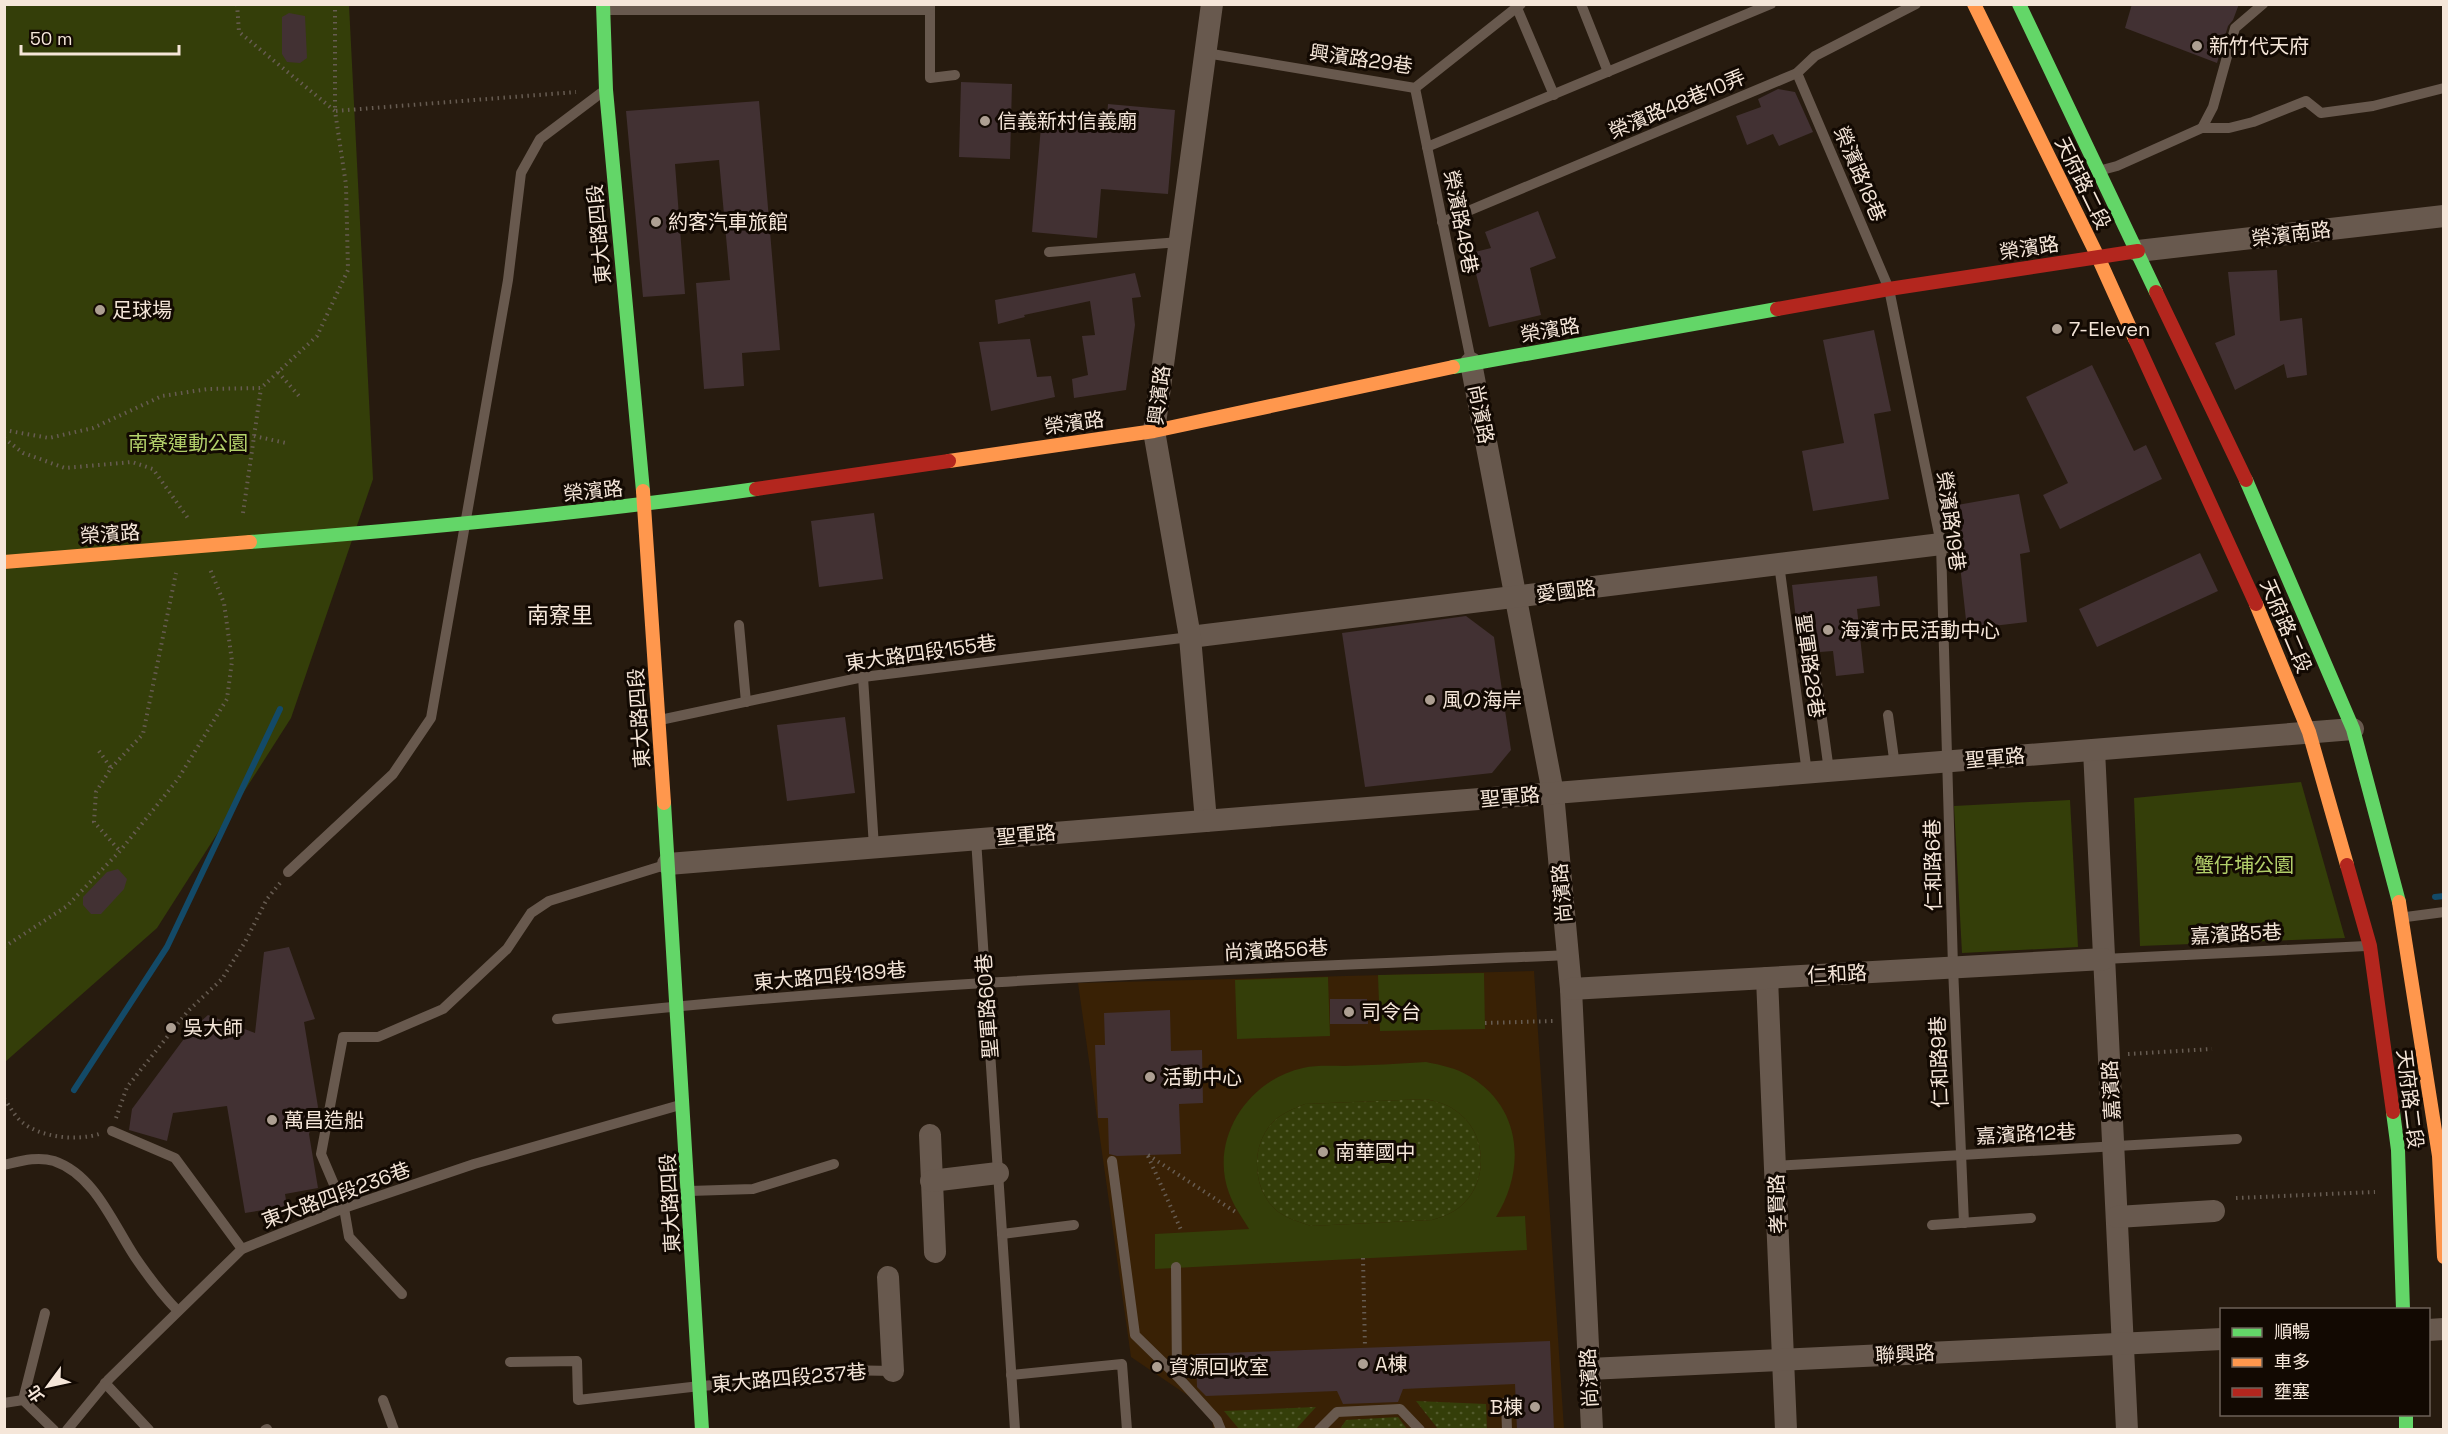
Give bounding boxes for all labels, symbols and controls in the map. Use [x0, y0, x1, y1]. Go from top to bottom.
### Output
scale bar [21, 18, 178, 56]
text: 50 m [30, 27, 72, 50]
place label: 新竹代天府 [2209, 33, 2309, 59]
street label: 興濱路29巷 [1308, 39, 1414, 79]
marker: 新竹代天府 [2190, 39, 2204, 53]
street label: 榮濱路48巷10弄 [1605, 63, 1749, 145]
place label: 信義新村信義廟 [997, 108, 1137, 134]
marker: 信義新村信義廟 [978, 114, 992, 128]
street label: 榮濱路18巷 [1828, 123, 1892, 225]
street label: 天府路二段 [2049, 132, 2117, 234]
street label: 榮濱路48巷 [1438, 168, 1484, 276]
street label: 東大路四段 [582, 183, 616, 285]
place label: 約客汽車旅館 [668, 209, 788, 235]
marker: 約客汽車旅館 [649, 215, 663, 229]
street label: 榮濱南路 [2250, 216, 2332, 252]
street label: 榮濱路 [1997, 230, 2061, 266]
place label: 足球場 [112, 297, 172, 323]
marker: 足球場 [93, 303, 107, 317]
street label: 榮濱路 [1518, 312, 1582, 348]
place label: 7-Eleven [2069, 316, 2150, 342]
marker: 7-Eleven [2050, 322, 2064, 336]
street label: 興濱路 [1142, 364, 1176, 426]
street label: 尚濱路 [1463, 382, 1499, 446]
street label: 榮濱路 [1042, 406, 1106, 440]
park label: 南寮運動公園 [128, 430, 248, 456]
street label: 榮濱路19巷 [1931, 469, 1971, 573]
street label: 榮濱路 [562, 475, 624, 507]
street label: 榮濱路 [79, 519, 141, 549]
street label: 愛國路 [1535, 574, 1597, 608]
street label: 天府路二段 [2254, 575, 2318, 677]
district label: 南寮里 [527, 601, 593, 629]
street label: 聖軍路28巷 [1790, 612, 1830, 720]
place label: 海濱市民活動中心 [1840, 617, 2000, 643]
marker: 海濱市民活動中心 [1821, 623, 1835, 637]
street label: 東大路四段155巷 [844, 630, 998, 676]
street label: 東大路四段 [623, 667, 655, 769]
place label: 風の海岸 [1442, 687, 1522, 713]
marker: 風の海岸 [1423, 693, 1437, 707]
street label: 聖軍路 [1964, 742, 2026, 774]
street label: 聖軍路 [1479, 781, 1541, 813]
street label: 聖軍路 [995, 819, 1057, 851]
street label: 仁和路6巷 [1919, 819, 1947, 911]
park label: 蟹仔埔公園 [2194, 852, 2294, 878]
street label: 尚濱路 [1546, 862, 1578, 924]
street label: 嘉濱路5巷 [2189, 919, 2283, 949]
street label: 尚濱路56巷 [1223, 934, 1329, 966]
street label: 聖軍路60巷 [970, 953, 1004, 1059]
street label: 東大路四段189巷 [753, 956, 907, 996]
street label: 仁和路 [1806, 959, 1868, 989]
place label: 司令台 [1361, 999, 1421, 1025]
marker: 司令台 [1342, 1005, 1356, 1019]
place label: 吳大師 [183, 1015, 243, 1041]
street label: 仁和路9巷 [1924, 1015, 1954, 1109]
marker: 吳大師 [164, 1021, 178, 1035]
street label: 天府路二段 [2391, 1048, 2429, 1150]
street label: 嘉濱路 [2096, 1059, 2126, 1121]
place label: 活動中心 [1162, 1064, 1242, 1090]
marker: 活動中心 [1143, 1070, 1157, 1084]
place label: 萬昌造船 [284, 1107, 364, 1133]
marker: 萬昌造船 [265, 1113, 279, 1127]
street label: 嘉濱路12巷 [1975, 1118, 2077, 1150]
place label: 南華國中 [1335, 1139, 1415, 1165]
marker: 南華國中 [1316, 1145, 1330, 1159]
street label: 東大路四段 [654, 1152, 686, 1254]
street label: 東大路四段236巷 [258, 1156, 414, 1234]
street label: 孝賢路 [1763, 1174, 1791, 1234]
legend [2220, 1308, 2430, 1416]
text: 順暢 [2274, 1320, 2310, 1343]
street label: 聯興路 [1874, 1339, 1936, 1369]
street label: 尚濱路 [1574, 1347, 1604, 1409]
text: 車多 [2274, 1350, 2310, 1373]
place label: A棟 [1375, 1351, 1408, 1377]
place label: 資源回收室 [1169, 1354, 1269, 1380]
north arrow [18, 1356, 78, 1416]
marker: A棟 [1356, 1357, 1370, 1371]
street label: 東大路四段237巷 [710, 1358, 868, 1398]
marker: 資源回收室 [1150, 1360, 1164, 1374]
text: 壅塞 [2274, 1380, 2310, 1403]
text: 北 [23, 1381, 49, 1406]
place label: B棟 [1490, 1394, 1523, 1420]
marker: B棟 [1528, 1400, 1542, 1414]

